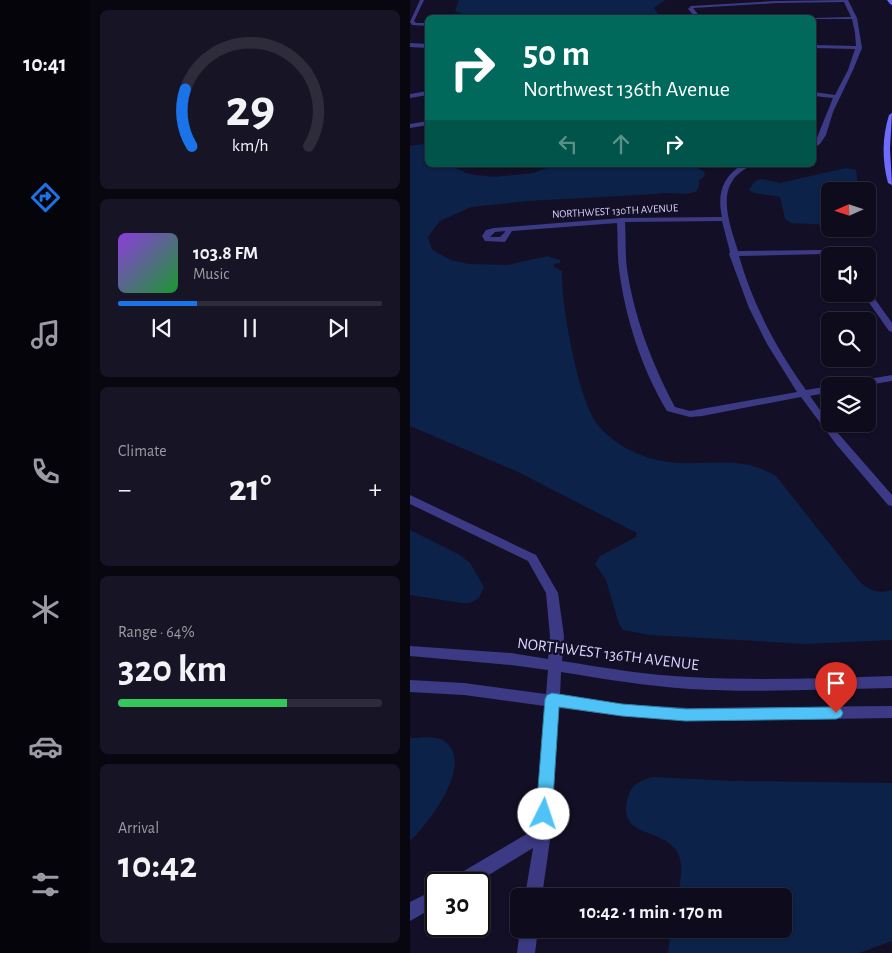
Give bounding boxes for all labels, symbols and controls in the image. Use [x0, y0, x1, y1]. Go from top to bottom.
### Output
icon: right [440, 35, 505, 100]
text: 50 m [523, 37, 590, 72]
text: 10:41 [23, 53, 67, 75]
text: Northwest 136th Avenue [523, 78, 730, 100]
text: 29 [225, 83, 275, 135]
icon: left [554, 130, 582, 158]
icon: ahead [607, 130, 635, 158]
icon: right [660, 130, 688, 158]
text: km/h [232, 137, 268, 155]
icon: directions [28, 180, 63, 215]
north arrow [821, 182, 876, 238]
map controls [821, 182, 876, 432]
street label: NORTHWEST 130TH AVENUE [552, 202, 679, 220]
text: 103.8 FM [193, 244, 258, 263]
button: sound [821, 247, 876, 302]
text: Music [193, 266, 229, 282]
button: search [821, 312, 876, 367]
icon: previous [148, 314, 176, 342]
icon: pause [236, 314, 264, 342]
icon: next [324, 314, 352, 342]
icon: music [28, 317, 63, 352]
button: layers [821, 377, 876, 432]
text: Climate [118, 443, 167, 459]
icon: phone [28, 454, 63, 489]
text: 21° [229, 470, 271, 508]
text: − [118, 476, 131, 504]
text: + [369, 476, 382, 504]
icon: climate [28, 592, 63, 627]
text: Range · 64% [118, 624, 195, 640]
street label: NORTHWEST 136TH AVENUE [516, 635, 700, 673]
text: 320 km [118, 651, 227, 689]
pin [815, 662, 857, 713]
icon: arrive [822, 669, 850, 697]
icon: car [28, 729, 63, 764]
position arrow [517, 787, 569, 839]
text: Arrival [118, 820, 159, 836]
text: 10:42 [118, 847, 197, 885]
icon: filters [28, 867, 63, 902]
speed limit sign: 30 [425, 872, 490, 937]
text: 10:42 · 1 min · 170 m [580, 903, 722, 922]

